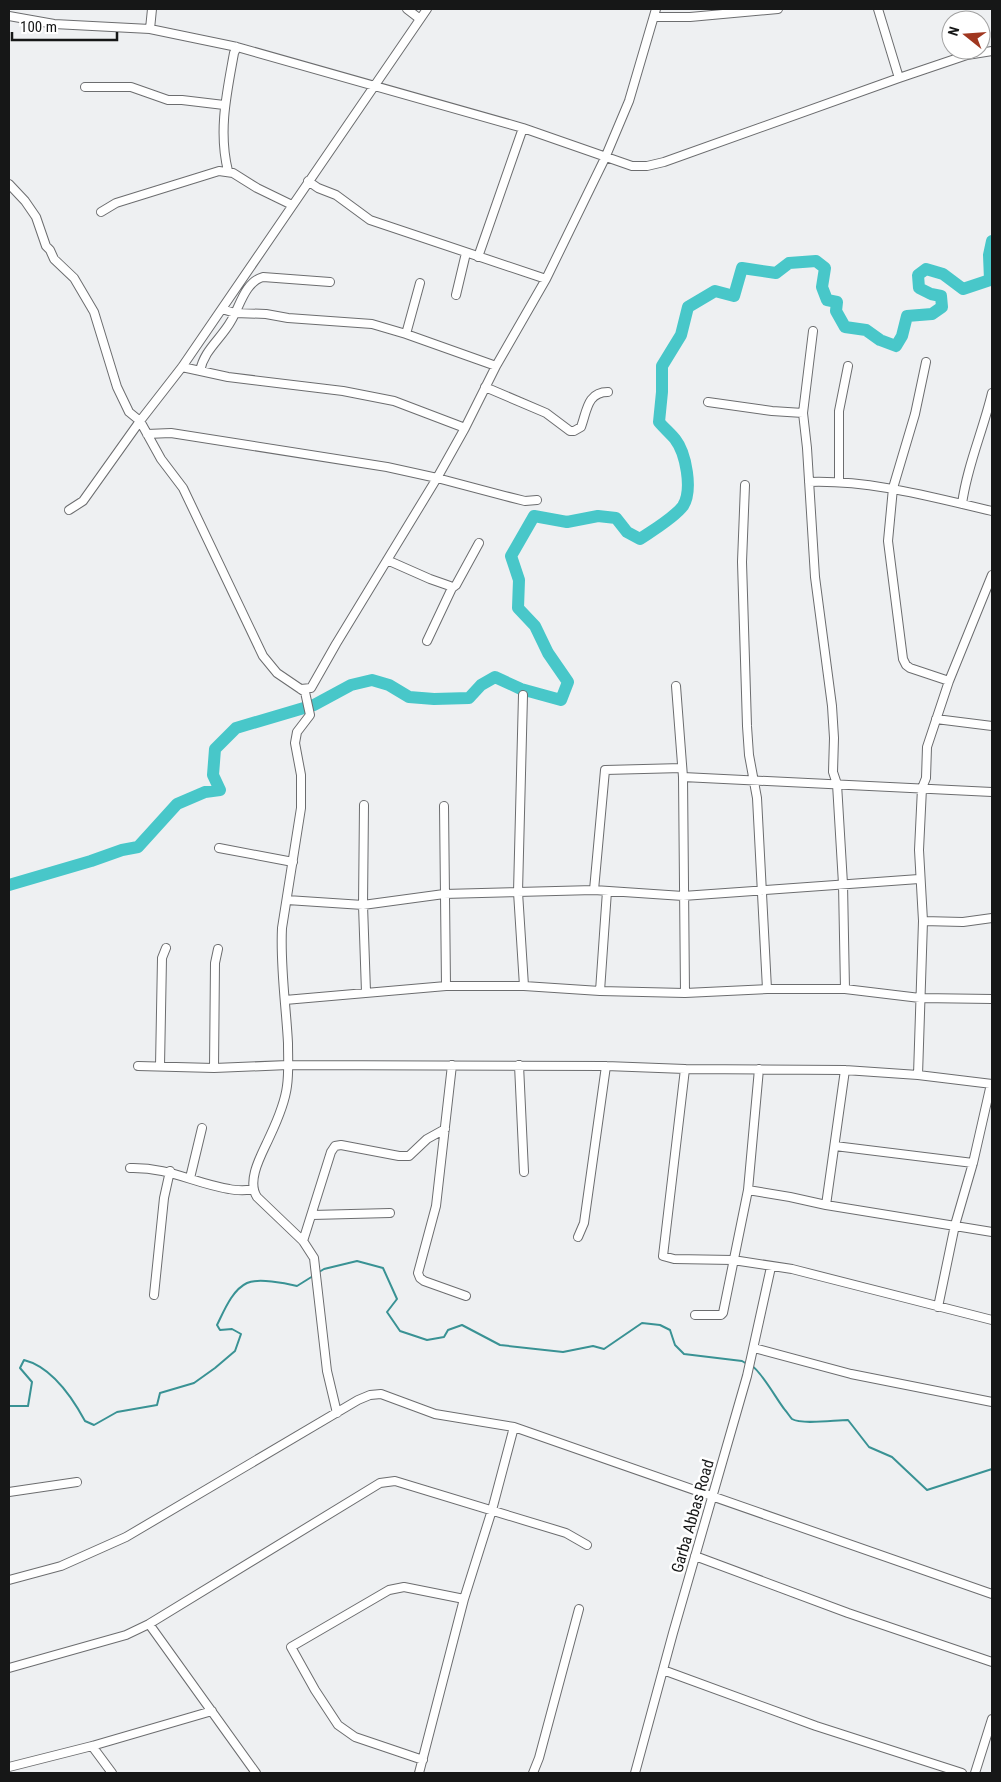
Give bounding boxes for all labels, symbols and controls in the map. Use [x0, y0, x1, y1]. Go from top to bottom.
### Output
scale bar [12, 10, 118, 42]
north arrow [941, 10, 991, 60]
text: 100 m [20, 18, 57, 36]
text: N [945, 25, 962, 38]
street label: Garba Abbas Road [667, 1457, 718, 1575]

